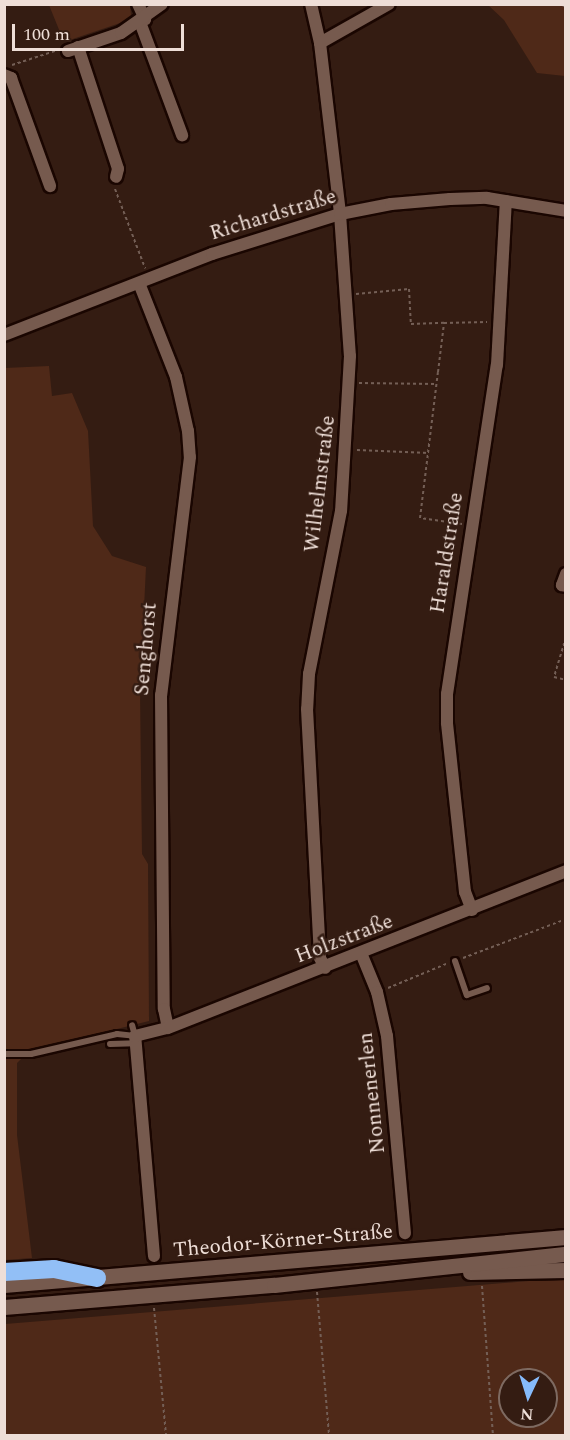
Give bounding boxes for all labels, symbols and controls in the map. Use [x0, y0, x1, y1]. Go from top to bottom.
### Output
scale bar [15, 12, 188, 50]
text: 100 m [23, 21, 70, 48]
street label: Richardstraße [207, 184, 339, 246]
street label: Wilhelmstraße [299, 414, 341, 554]
street label: Haraldstraße [425, 491, 469, 615]
street label: Senghorst [129, 601, 163, 697]
street label: Holzstraße [292, 909, 396, 969]
street label: Nonnenerlen [353, 1031, 391, 1155]
street label: Theodor-Körner-Straße [172, 1219, 394, 1263]
north arrow [498, 1368, 558, 1428]
text: N [520, 1402, 534, 1426]

